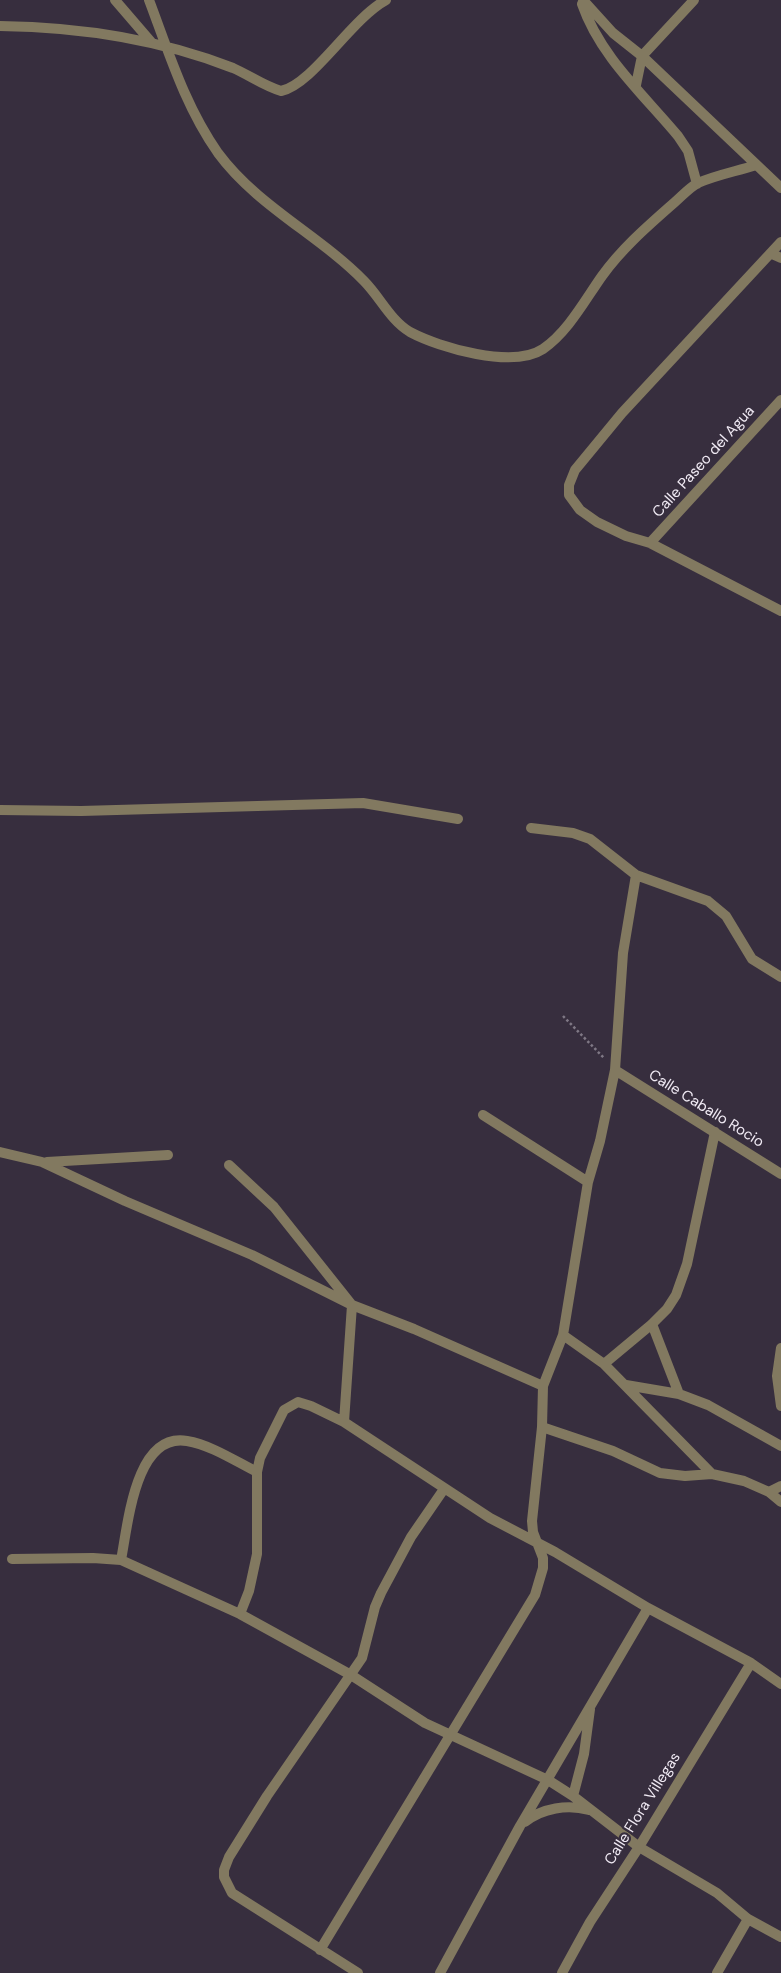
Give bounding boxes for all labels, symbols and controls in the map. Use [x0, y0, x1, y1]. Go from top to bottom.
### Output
street label: Calle Paseo del Agua [649, 403, 759, 521]
street label: Calle Caballo Rocio [645, 1066, 767, 1152]
street label: Calle Flora Villegas [601, 1750, 685, 1868]

